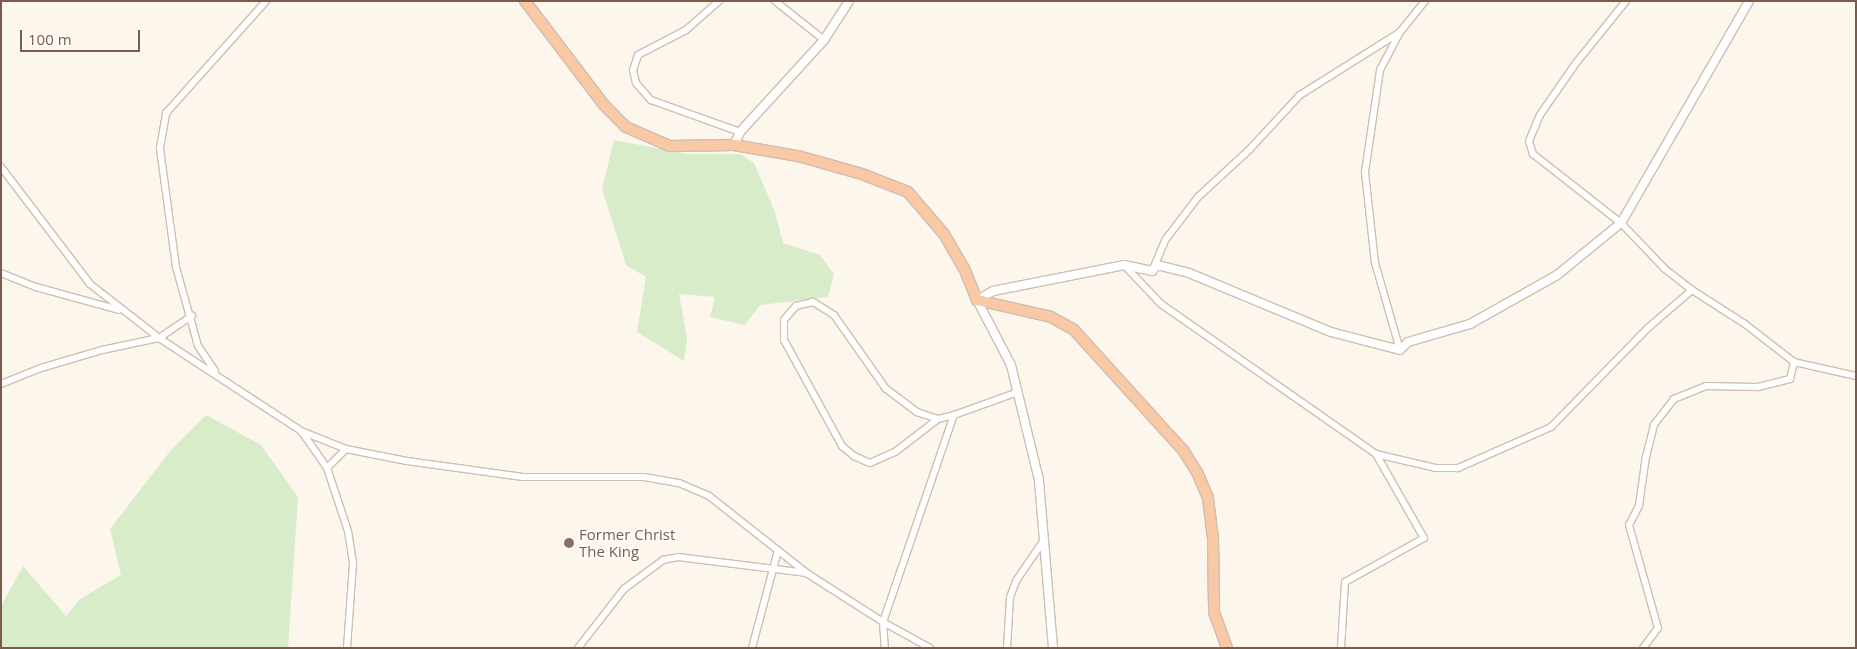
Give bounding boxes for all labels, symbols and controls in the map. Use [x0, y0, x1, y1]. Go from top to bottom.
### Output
scale bar [22, 20, 142, 52]
text: 100 m [28, 29, 72, 49]
place label: Former Christ The King [579, 525, 675, 560]
marker: Former Christ The King [563, 537, 575, 549]

